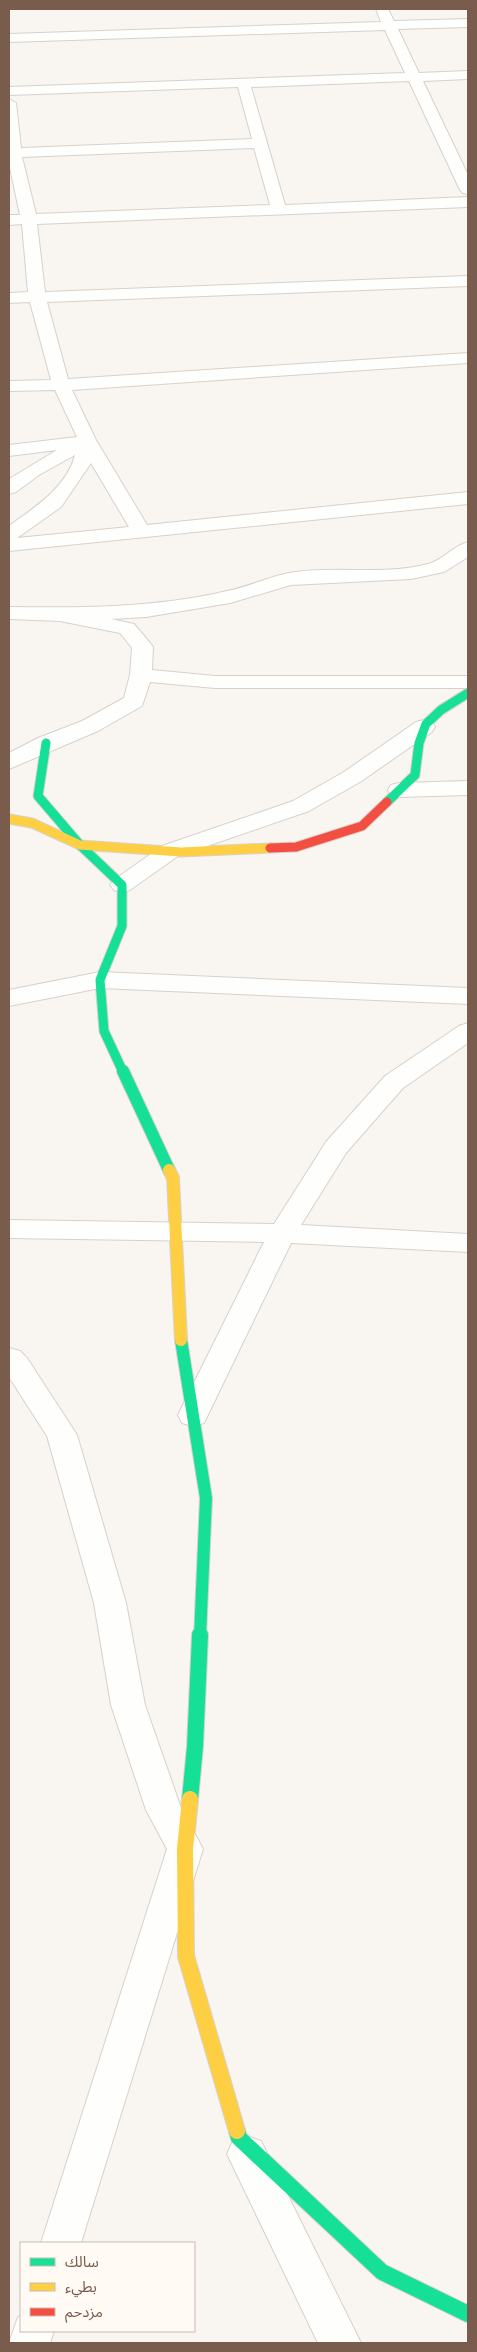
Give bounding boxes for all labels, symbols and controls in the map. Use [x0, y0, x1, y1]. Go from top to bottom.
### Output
legend [20, 2242, 195, 2332]
text: سالك [65, 2253, 99, 2270]
text: بطيء [65, 2278, 97, 2298]
text: مزدحم [65, 2303, 103, 2323]

